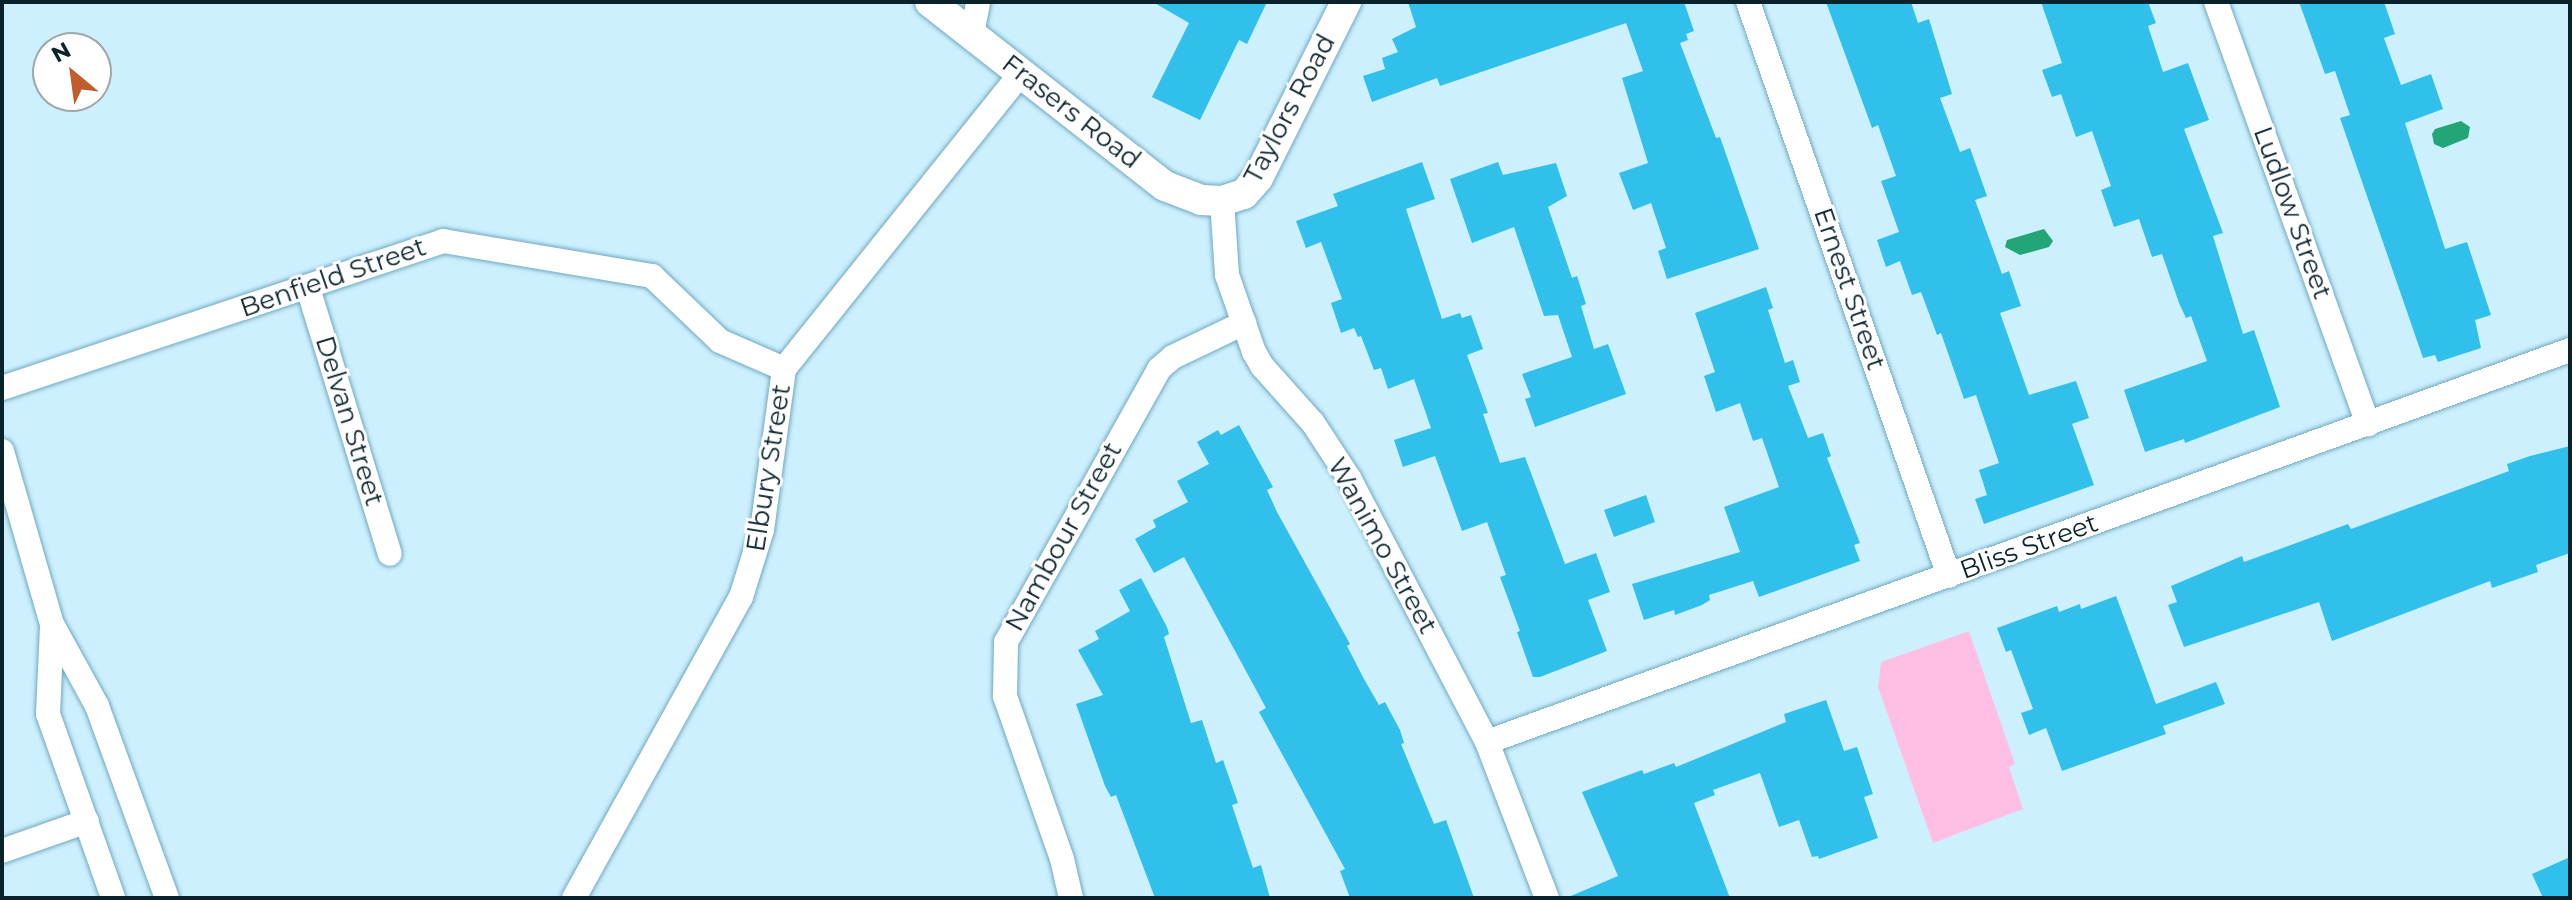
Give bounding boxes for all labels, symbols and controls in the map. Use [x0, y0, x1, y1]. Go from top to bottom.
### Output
street label: Taylors Road [1238, 29, 1342, 189]
north arrow [32, 32, 112, 112]
text: N [47, 36, 75, 68]
street label: Frasers Road [996, 48, 1146, 176]
street label: Ludlow Street [2246, 122, 2338, 304]
street label: Ernest Street [1807, 204, 1891, 374]
street label: Benfield Street [236, 232, 430, 324]
street label: Delvan Street [308, 332, 390, 510]
street label: Elbury Street [740, 382, 798, 554]
street label: Nambour Street [999, 437, 1129, 637]
street label: Wanimo Street [1321, 452, 1443, 640]
street label: Bliss Street [1956, 508, 2102, 586]

